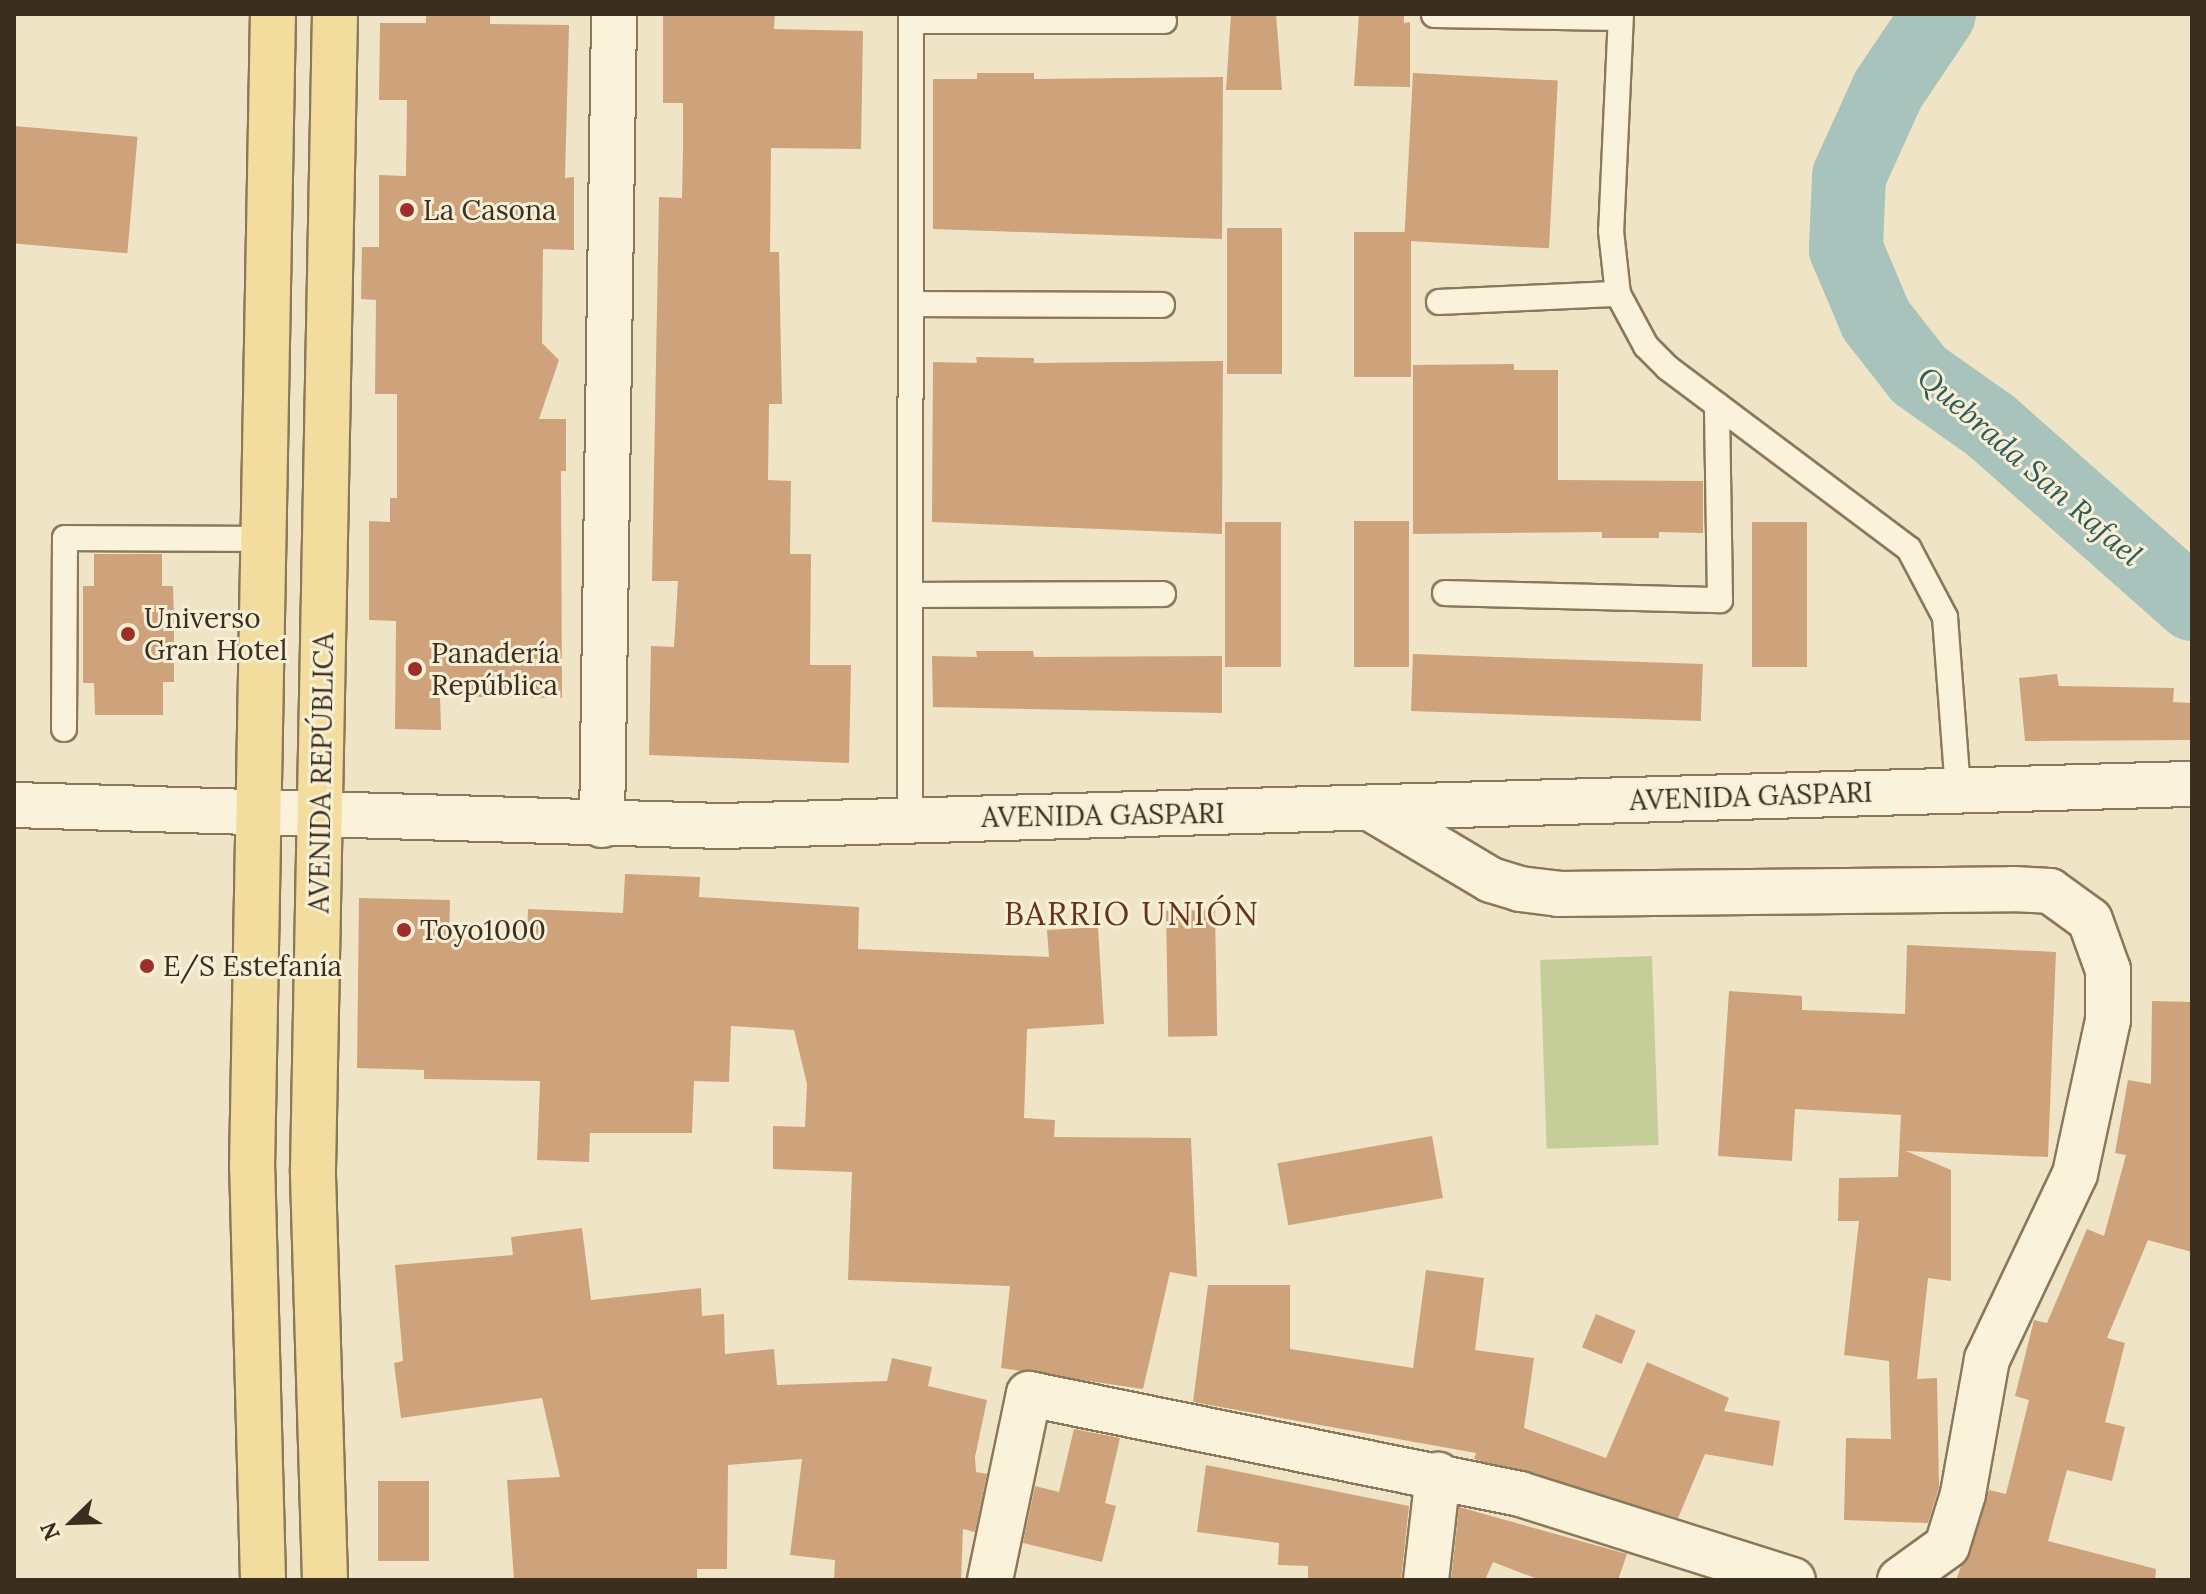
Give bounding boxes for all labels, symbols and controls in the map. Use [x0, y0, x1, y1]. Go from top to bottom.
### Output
place label: La Casona [423, 193, 556, 227]
marker: La Casona [398, 201, 416, 219]
water label: Quebrada San Rafael [1911, 359, 2149, 573]
place label: Universo Gran Hotel [144, 601, 287, 667]
marker: Universo Gran Hotel [119, 625, 137, 643]
street label: AVENIDA REPÚBLICA [302, 632, 340, 914]
place label: Panadería República [431, 636, 560, 702]
marker: Panadería República [406, 660, 424, 678]
street label: AVENIDA GASPARI [1629, 775, 1873, 817]
street label: AVENIDA GASPARI [981, 796, 1225, 834]
district label: BARRIO UNIÓN [1004, 895, 1260, 933]
place label: Toyo1000 [420, 913, 546, 947]
marker: Toyo1000 [395, 921, 413, 939]
place label: E/S Estefanía [163, 949, 342, 983]
marker: E/S Estefanía [138, 957, 156, 975]
north arrow [32, 1482, 112, 1562]
text: N [34, 1518, 66, 1545]

